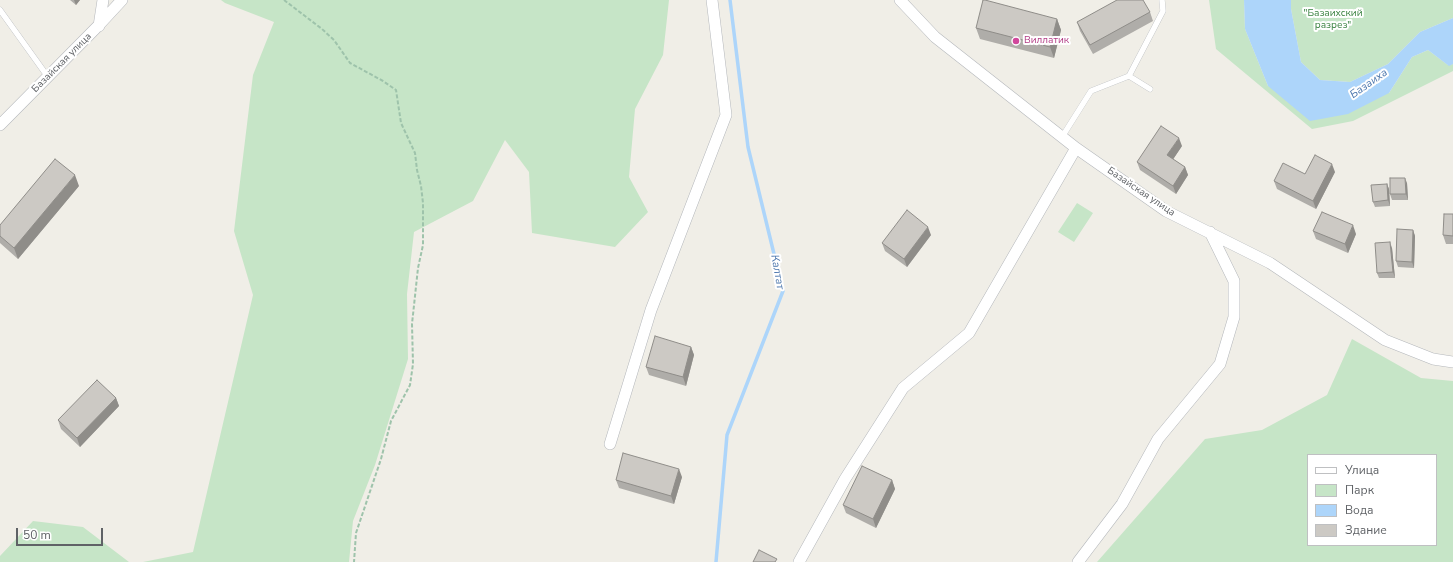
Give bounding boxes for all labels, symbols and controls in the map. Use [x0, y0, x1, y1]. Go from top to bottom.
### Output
park label: "Базаихский разрез" [1303, 8, 1363, 32]
street label: Базайская улица [30, 31, 94, 95]
place label: Виллатик [1024, 35, 1069, 47]
marker: Виллатик [1011, 36, 1021, 46]
water label: Базаиха [1348, 66, 1390, 102]
street label: Базайская улица [1105, 165, 1177, 219]
water label: Калтат [767, 254, 787, 290]
legend [1307, 454, 1437, 546]
text: Улица [1345, 462, 1379, 478]
text: Парк [1345, 482, 1374, 498]
text: Вода [1345, 502, 1373, 518]
scale bar [18, 520, 105, 546]
text: Здание [1345, 522, 1387, 538]
text: 50 m [23, 527, 51, 543]

